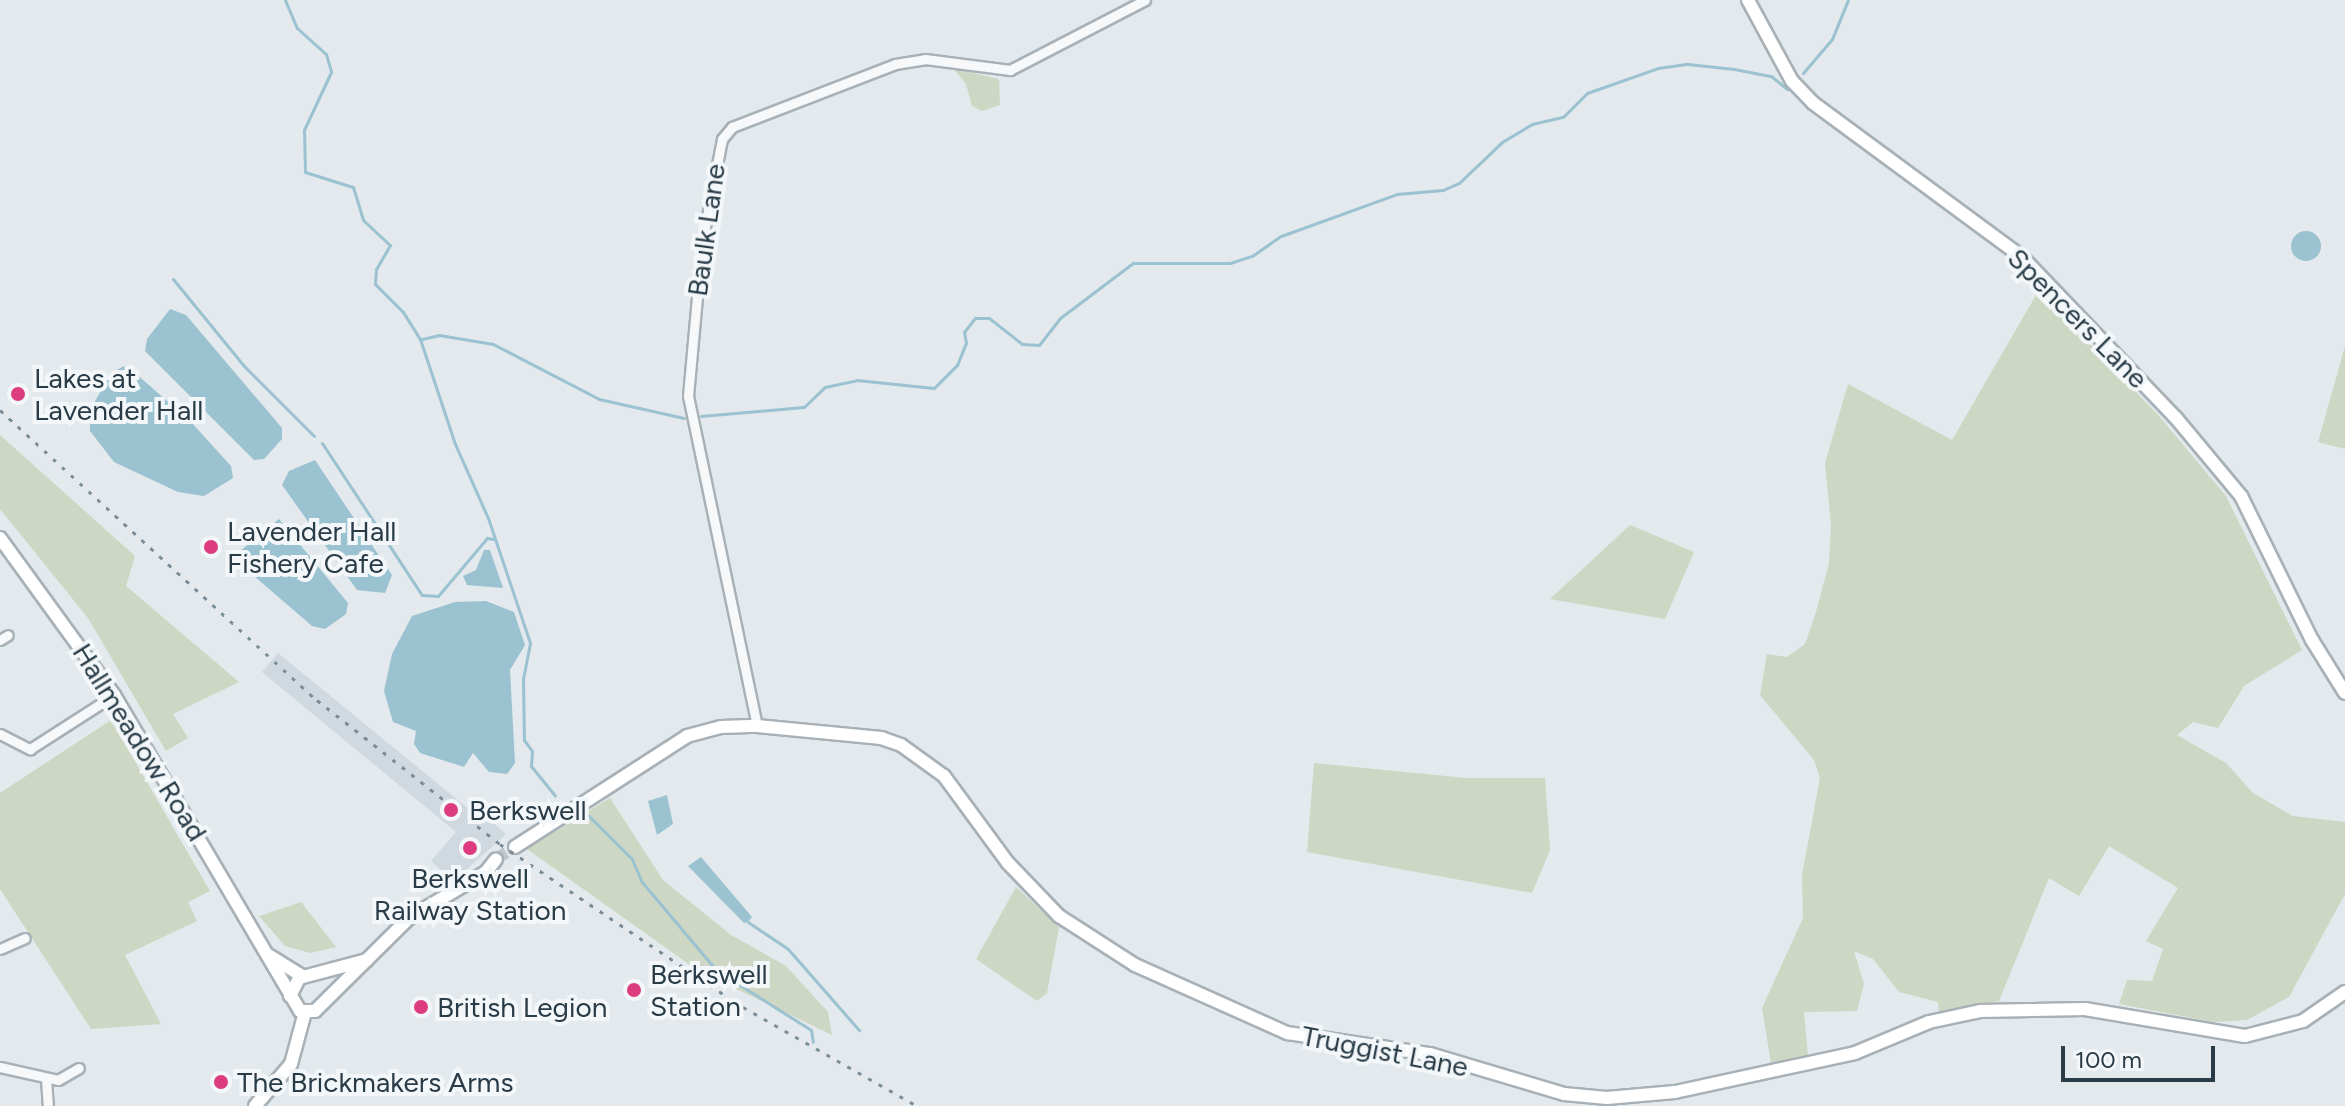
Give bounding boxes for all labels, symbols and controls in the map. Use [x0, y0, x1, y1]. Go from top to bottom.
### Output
street label: Baulk Lane [680, 162, 732, 298]
street label: Spencers Lane [2001, 241, 2155, 395]
place label: Lakes at Lavender Hall [34, 361, 203, 427]
marker: Lakes at Lavender Hall [9, 385, 27, 403]
place label: Lavender Hall Fishery Cafe [227, 514, 396, 580]
marker: Lavender Hall Fishery Cafe [202, 538, 220, 556]
street label: Hallmeadow Road [66, 637, 214, 847]
place label: Berkswell [469, 793, 587, 827]
marker: Berkswell [440, 799, 462, 821]
marker: Berkswell Railway Station [461, 839, 479, 857]
place label: Berkswell Railway Station [374, 861, 566, 927]
place label: Berkswell Station [650, 957, 768, 1023]
marker: Berkswell Station [625, 981, 643, 999]
place label: British Legion [437, 990, 607, 1024]
marker: British Legion [412, 998, 430, 1016]
street label: Truggist Lane [1299, 1018, 1471, 1084]
scale bar [2065, 1030, 2219, 1080]
text: 100 m [2075, 1045, 2142, 1074]
place label: The Brickmakers Arms [237, 1065, 513, 1099]
marker: The Brickmakers Arms [212, 1073, 230, 1091]

